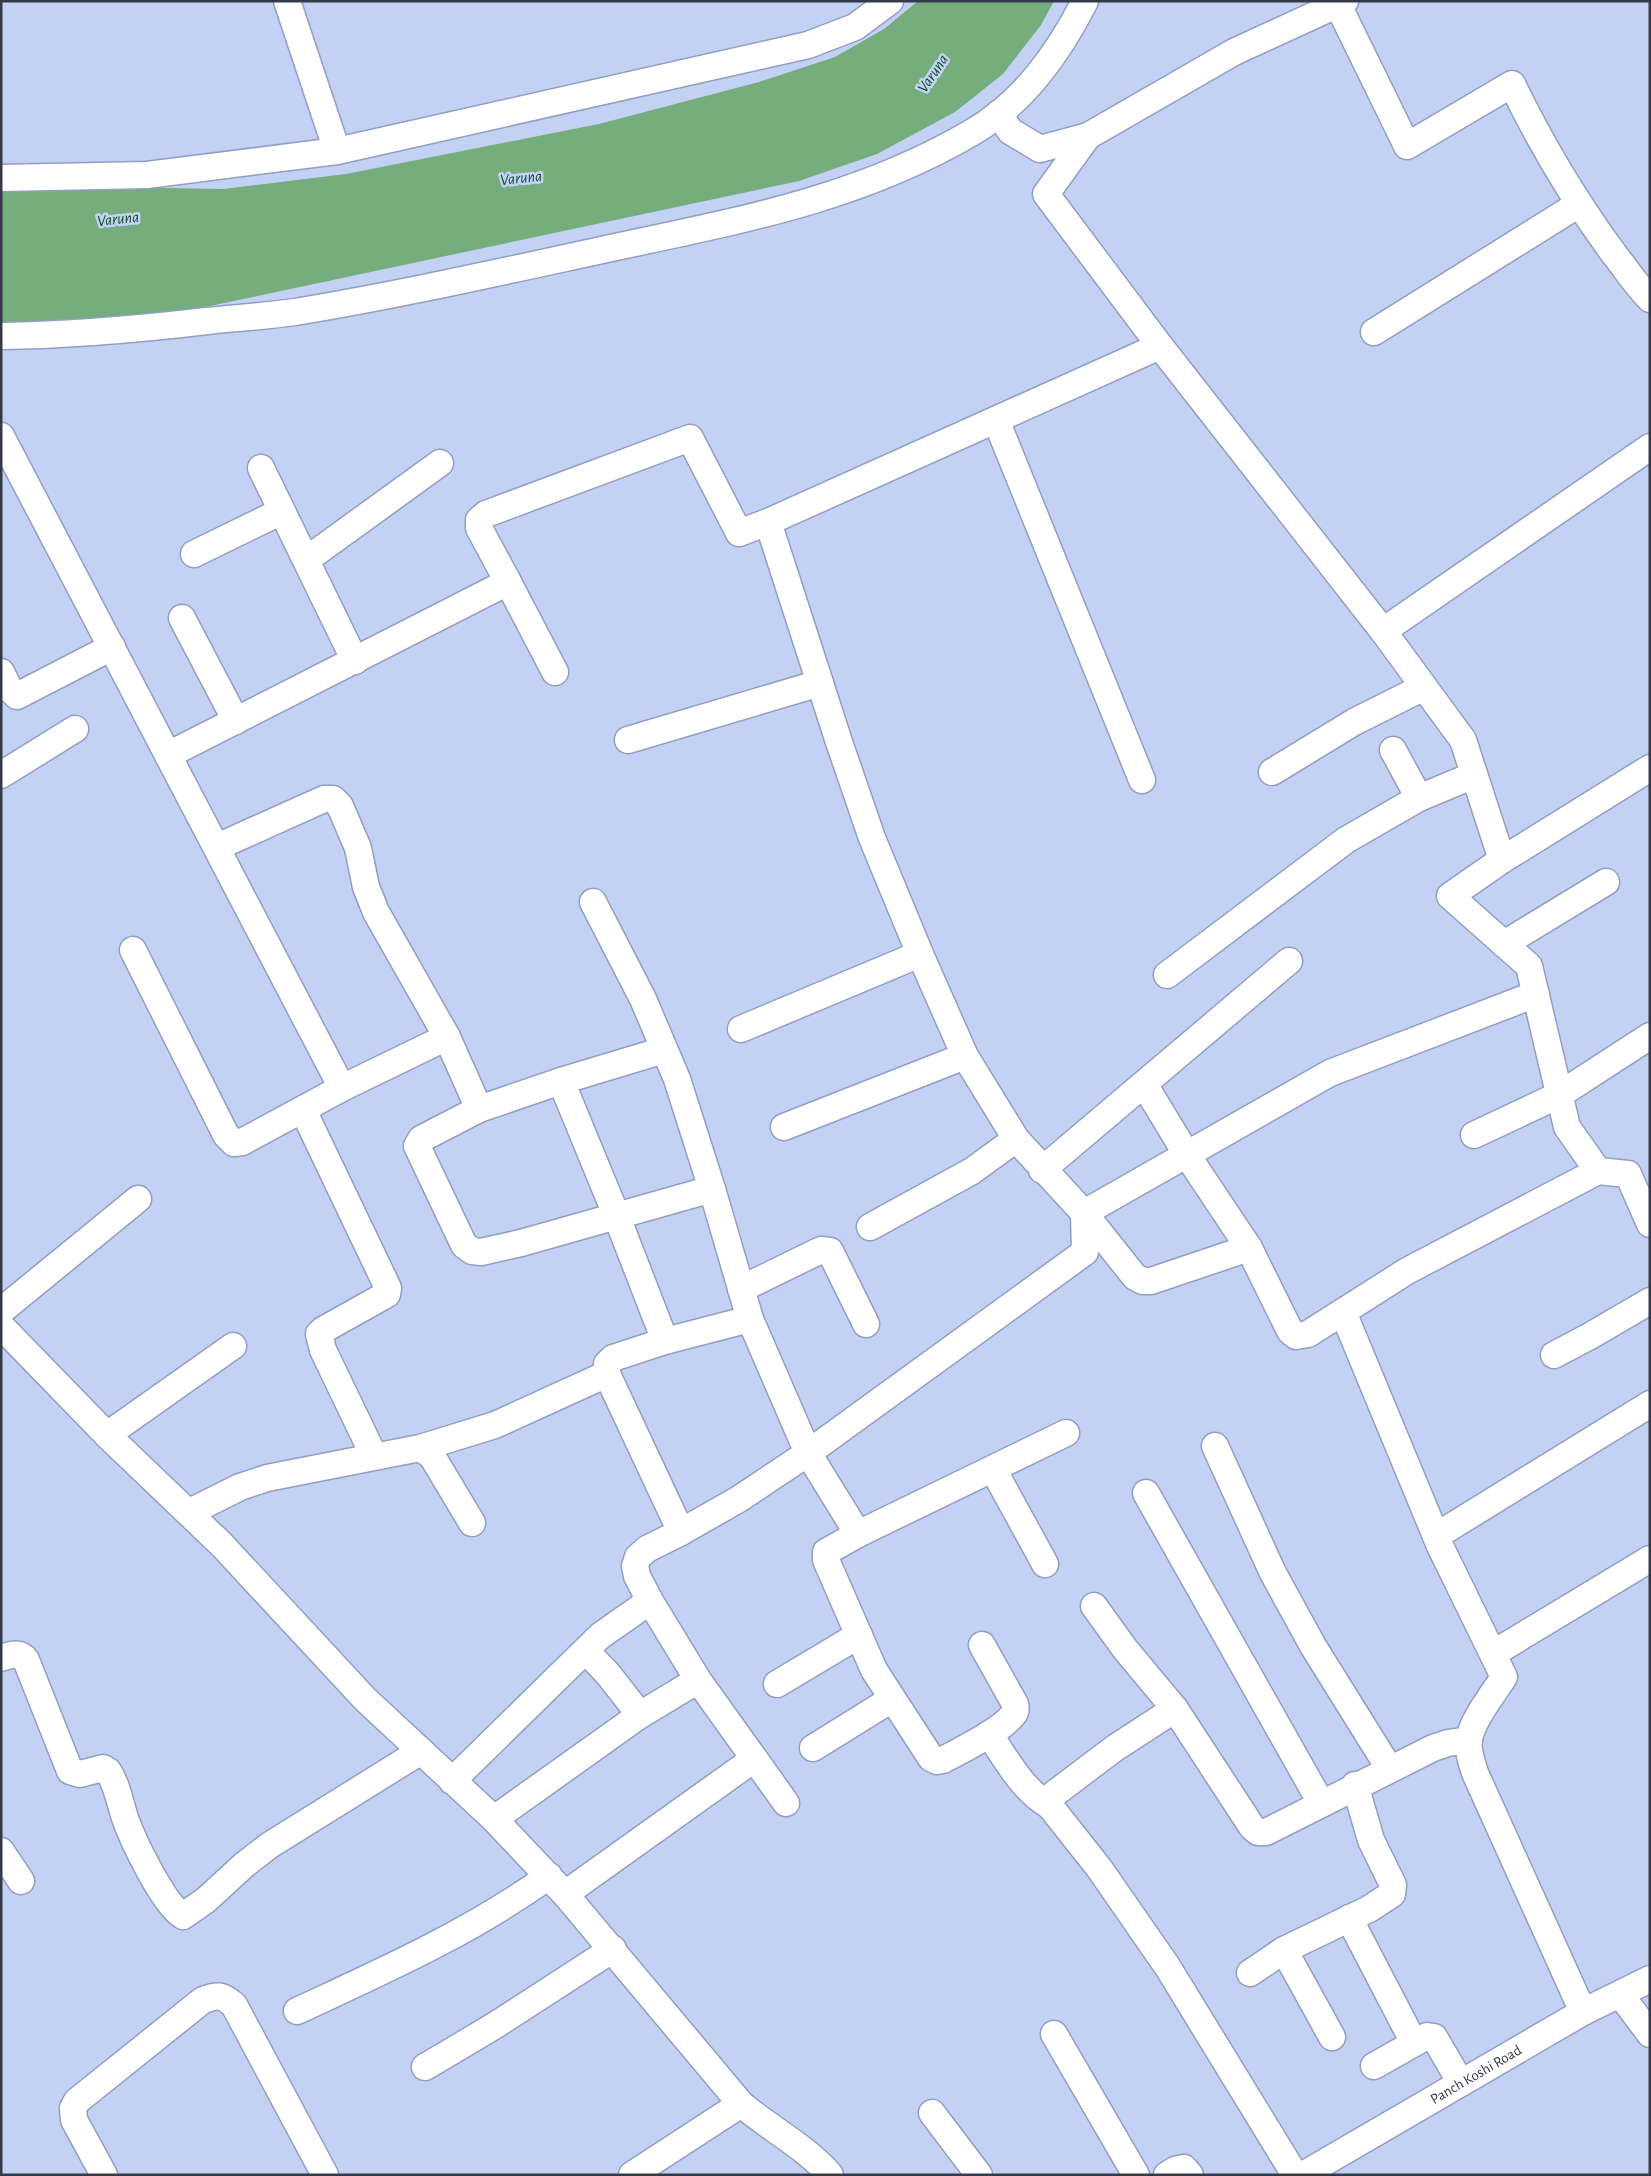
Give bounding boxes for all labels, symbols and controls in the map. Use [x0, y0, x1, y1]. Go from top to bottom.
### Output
water label: Varuna [914, 52, 951, 95]
water label: Varuna [499, 168, 543, 188]
water label: Varuna [96, 209, 140, 229]
street label: Panch Koshi Road [1428, 2042, 1524, 2107]

